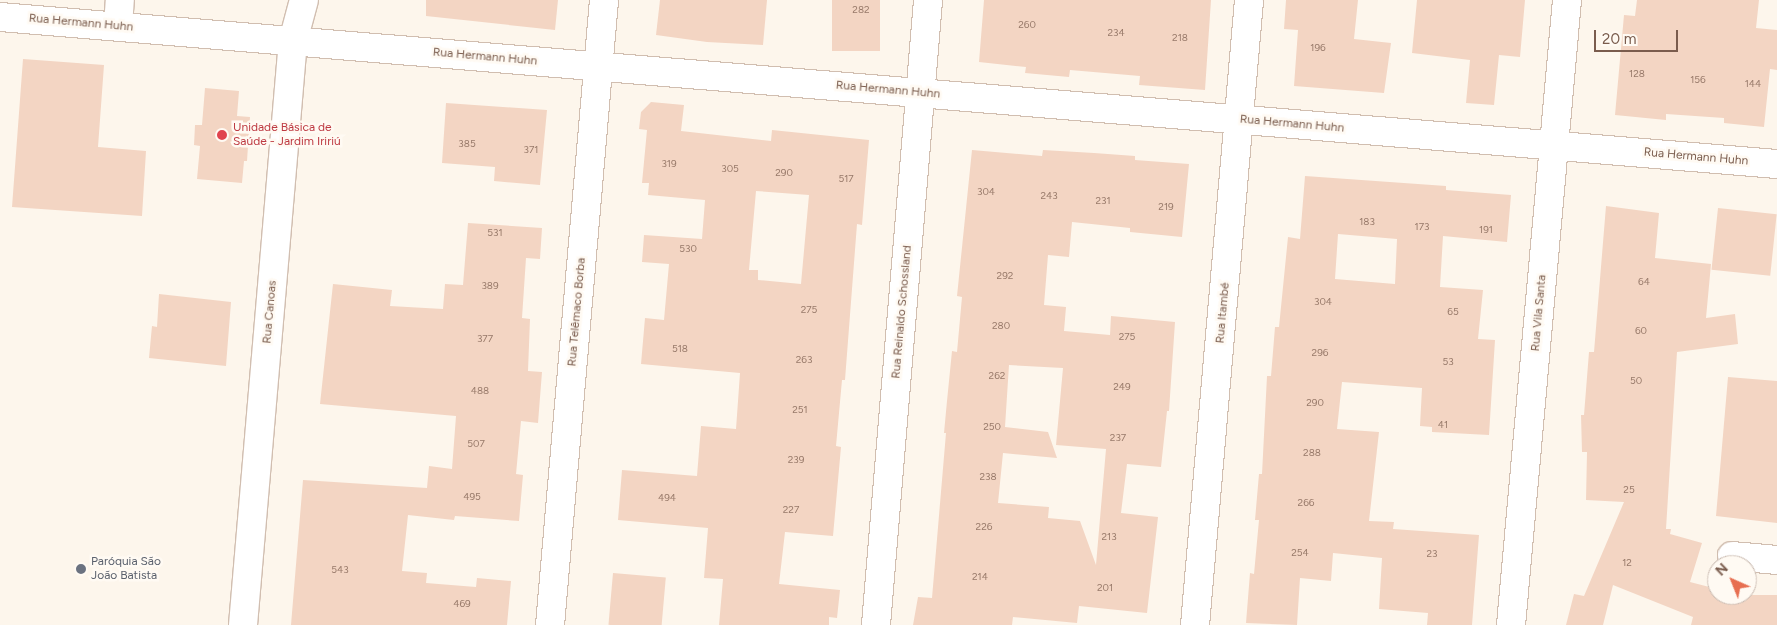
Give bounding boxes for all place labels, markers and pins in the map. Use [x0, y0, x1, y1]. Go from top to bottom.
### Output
place label: Unidade Básica de Saúde - Jardim Iririú [233, 121, 341, 149]
marker: Unidade Básica de Saúde - Jardim Iririú [215, 128, 229, 142]
place label: Paróquia São João Batista [91, 555, 161, 583]
marker: Paróquia São João Batista [75, 563, 87, 575]

